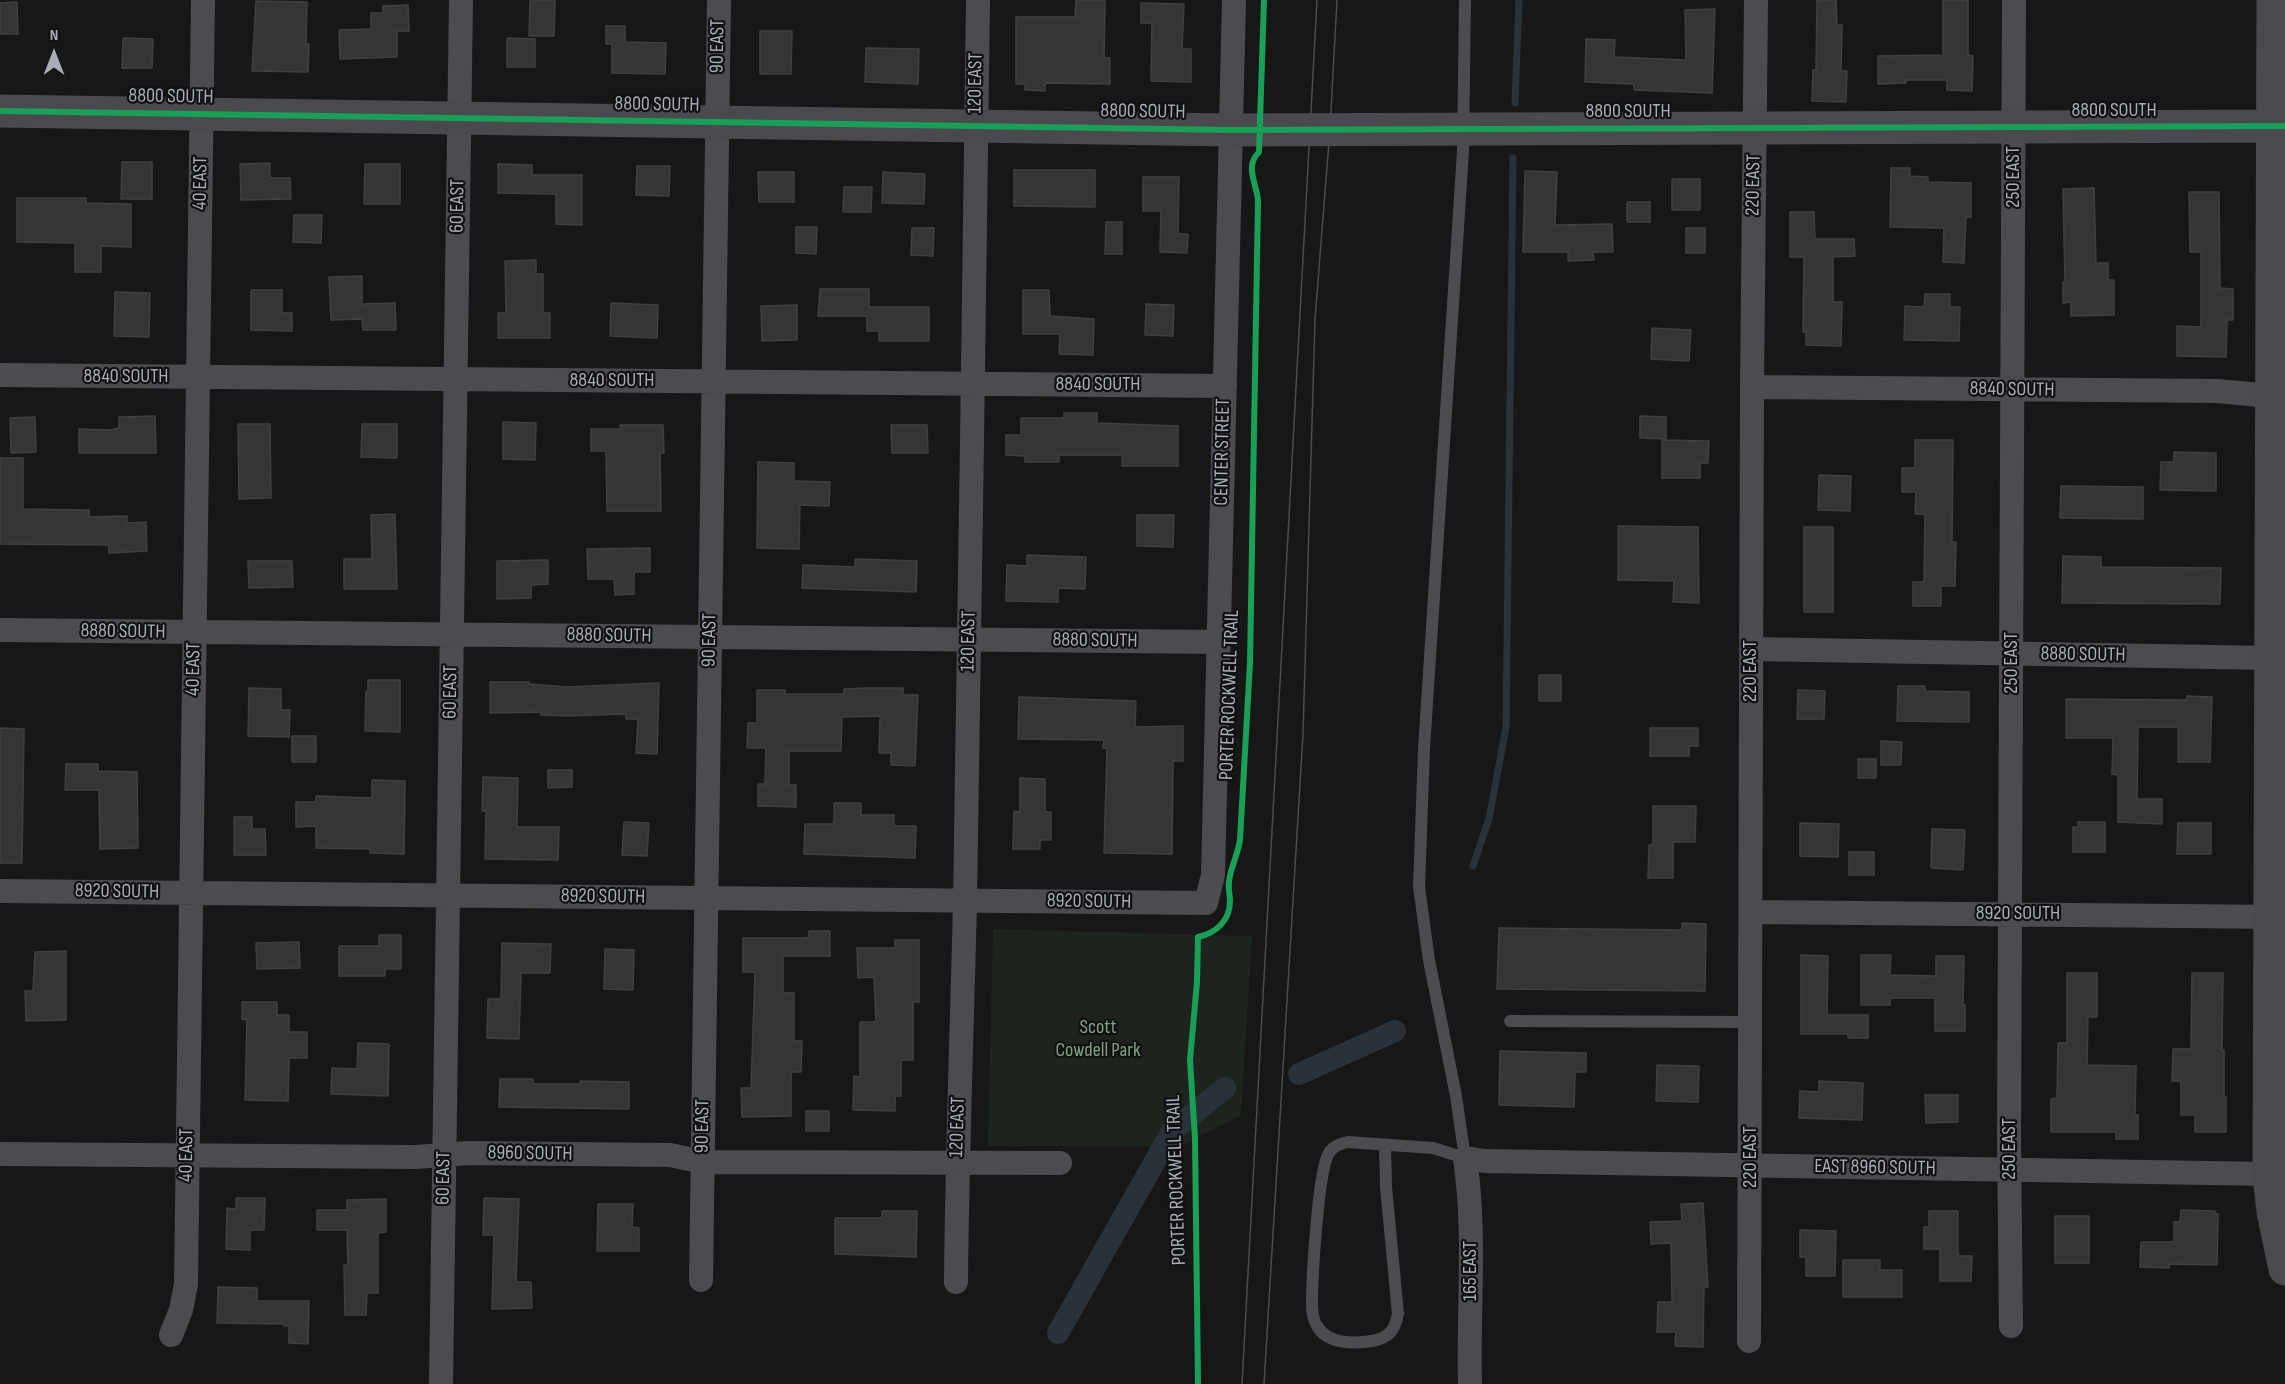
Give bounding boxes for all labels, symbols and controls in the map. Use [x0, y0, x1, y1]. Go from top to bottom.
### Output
street label: 90 EAST [706, 19, 730, 73]
north arrow [24, 24, 84, 84]
text: N [50, 26, 58, 45]
street label: 120 EAST [963, 52, 989, 114]
street label: 8800 SOUTH [128, 84, 214, 110]
street label: 8800 SOUTH [614, 92, 700, 118]
street label: 8800 SOUTH [1100, 99, 1186, 125]
street label: 8800 SOUTH [2071, 99, 2157, 123]
street label: 8800 SOUTH [1585, 100, 1671, 124]
street label: 250 EAST [2002, 146, 2026, 208]
street label: 220 EAST [1741, 154, 1767, 216]
street label: 40 EAST [189, 156, 213, 210]
street label: 60 EAST [446, 179, 470, 233]
street label: 8840 SOUTH [84, 365, 168, 389]
street label: 8840 SOUTH [570, 369, 654, 393]
street label: 8840 SOUTH [1056, 373, 1140, 397]
street label: 8840 SOUTH [1969, 377, 2055, 403]
street label: CENTER STREET [1210, 398, 1236, 506]
street label: PORTER ROCKWELL TRAIL [1215, 609, 1245, 781]
street label: 120 EAST [956, 610, 982, 672]
street label: 90 EAST [698, 613, 722, 667]
street label: 8880 SOUTH [80, 619, 166, 645]
street label: 8880 SOUTH [566, 623, 652, 649]
street label: 8880 SOUTH [1052, 628, 1138, 654]
street label: 250 EAST [2000, 632, 2024, 694]
street label: 220 EAST [1739, 640, 1763, 702]
street label: 40 EAST [182, 642, 206, 696]
street label: 8880 SOUTH [2040, 642, 2126, 668]
street label: 60 EAST [439, 665, 463, 719]
street label: 8920 SOUTH [75, 879, 159, 905]
street label: 8920 SOUTH [561, 884, 645, 910]
street label: 8920 SOUTH [1047, 889, 1131, 915]
street label: 8920 SOUTH [1976, 902, 2060, 926]
park label: Scott Cowdell Park [1055, 1016, 1141, 1063]
street label: PORTER ROCKWELL TRAIL [1162, 1094, 1192, 1266]
street label: 120 EAST [945, 1096, 971, 1158]
street label: 90 EAST [691, 1099, 715, 1153]
street label: 250 EAST [1998, 1118, 2022, 1180]
street label: 220 EAST [1739, 1126, 1763, 1188]
street label: 40 EAST [175, 1128, 199, 1182]
street label: 8960 SOUTH [487, 1141, 573, 1167]
street label: 60 EAST [432, 1151, 456, 1205]
street label: EAST 8960 SOUTH [1814, 1155, 1936, 1181]
street label: 165 EAST [1459, 1241, 1483, 1301]

